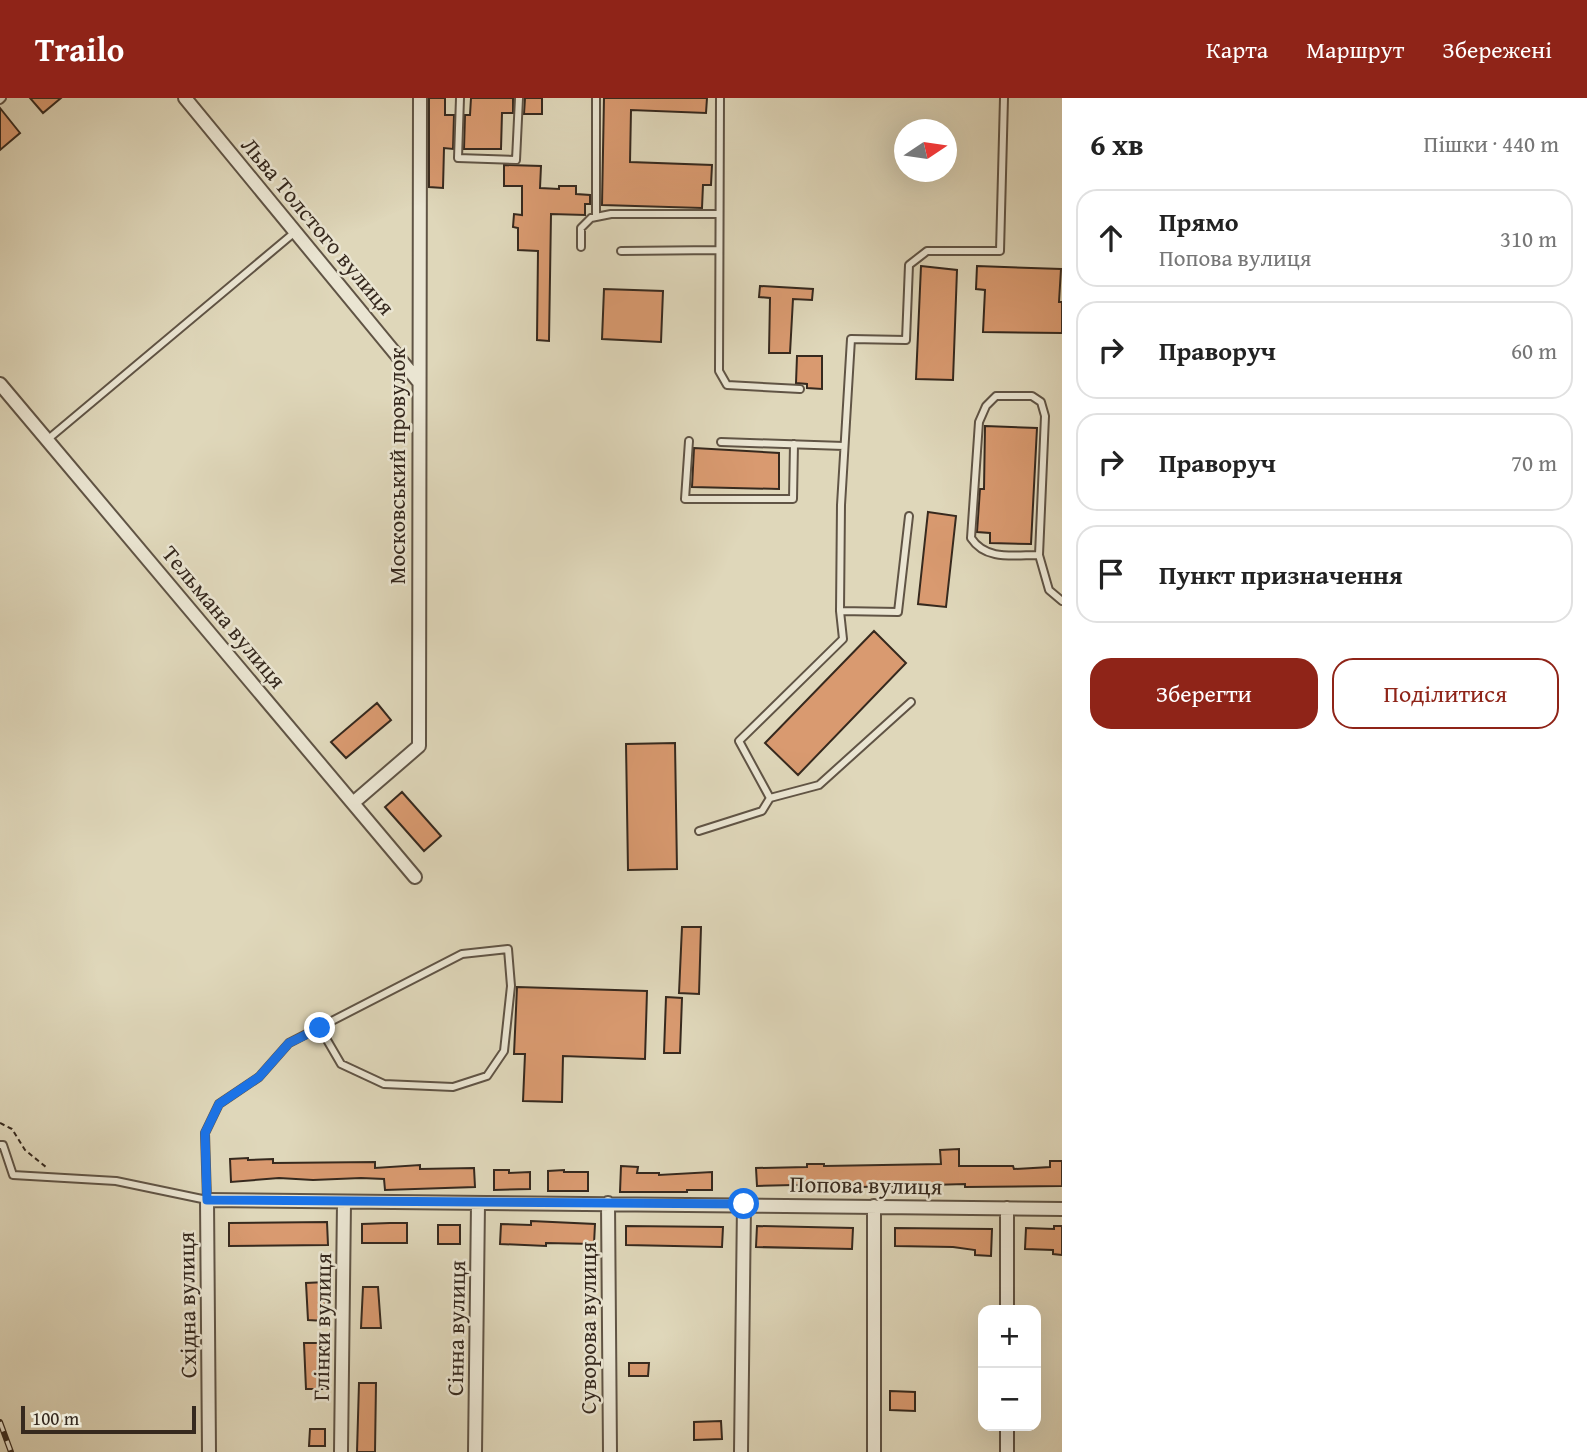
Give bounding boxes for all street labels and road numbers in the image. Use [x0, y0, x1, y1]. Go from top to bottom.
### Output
street label: Льва Толстого вулиця [234, 129, 403, 322]
street label: Московський провулок [380, 348, 413, 585]
street label: Тельмана вулиця [155, 538, 294, 696]
street label: Попова вулиця [789, 1167, 943, 1202]
street label: Східна вулиця [169, 1231, 204, 1379]
street label: Суворова вулиця [571, 1241, 604, 1414]
street label: Глінки вулиця [304, 1252, 339, 1401]
street label: Сінна вулиця [438, 1260, 473, 1396]

